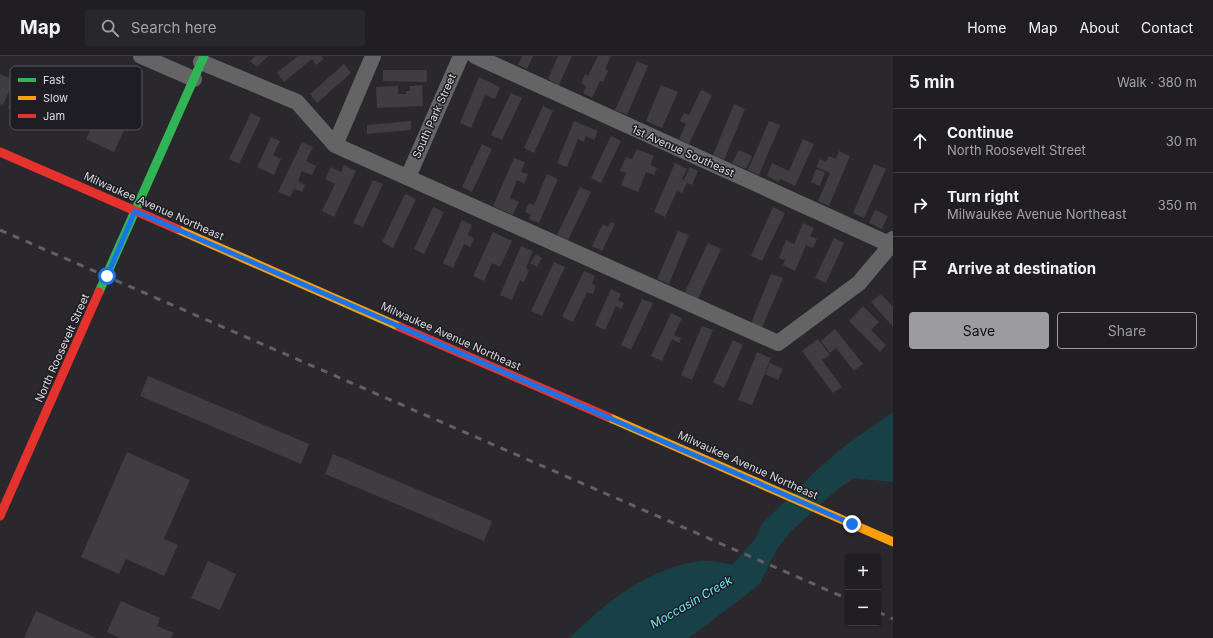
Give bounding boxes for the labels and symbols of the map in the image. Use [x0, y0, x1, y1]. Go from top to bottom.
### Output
legend [10, 66, 142, 130]
street label: South Park Street [409, 71, 459, 160]
text: Fast [43, 73, 65, 87]
text: Slow [43, 91, 68, 105]
text: Jam [43, 109, 65, 123]
street label: 1st Avenue Southeast [629, 122, 737, 180]
street label: Milwaukee Avenue Northeast [82, 169, 227, 243]
route start [98, 267, 116, 285]
street label: North Roosevelt Street [32, 291, 92, 404]
street label: Milwaukee Avenue Northeast [379, 299, 524, 373]
street label: Milwaukee Avenue Northeast [676, 428, 821, 502]
route end [843, 515, 861, 533]
water label: Moccasin Creek [647, 572, 735, 632]

